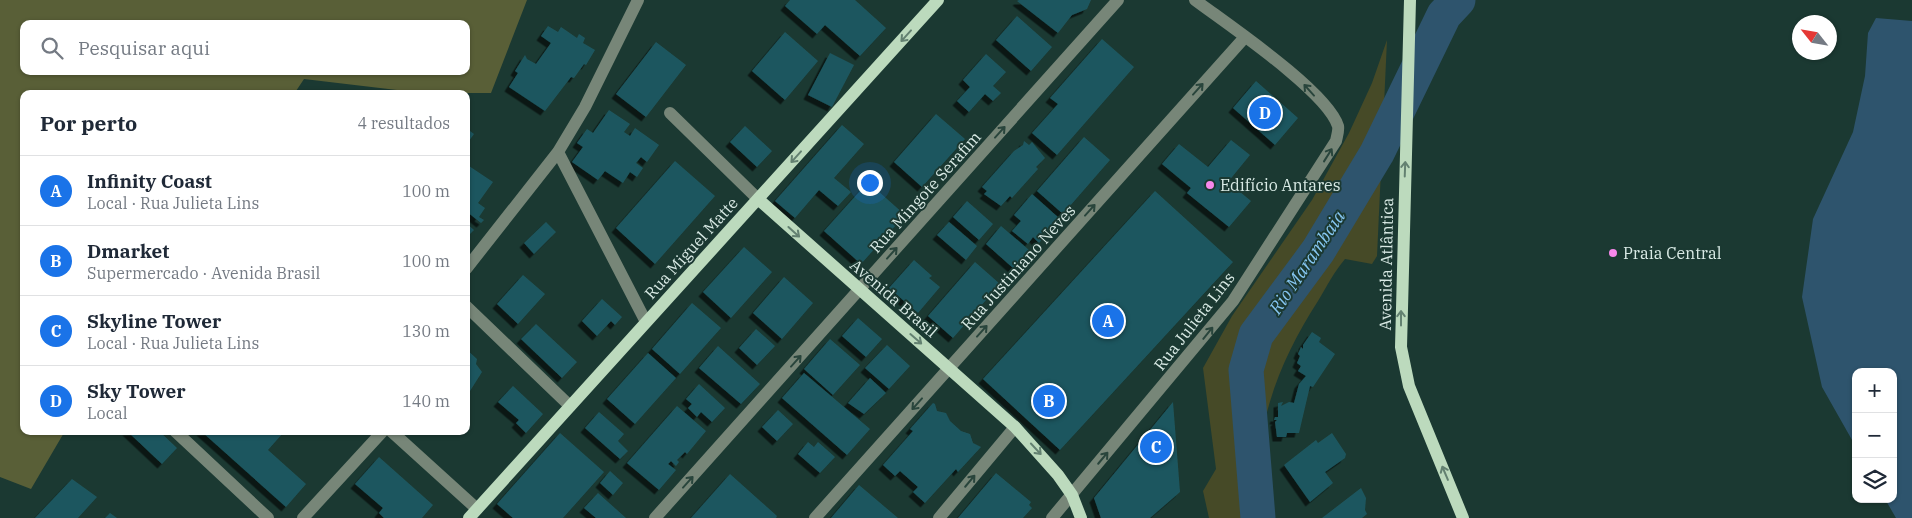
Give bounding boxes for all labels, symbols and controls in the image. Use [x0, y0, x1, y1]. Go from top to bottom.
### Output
north arrow [1792, 15, 1837, 60]
search box [20, 20, 470, 75]
one-way arrow [900, 30, 911, 43]
icon: search [38, 34, 66, 62]
text: Pesquisar aqui [78, 36, 210, 60]
one-way arrow [1193, 83, 1204, 96]
one-way arrow [1303, 83, 1315, 96]
pin: D [1249, 94, 1281, 132]
text: Por perto [40, 109, 137, 137]
text: 4 resultados [358, 113, 450, 133]
one-way arrow [994, 126, 1006, 139]
street label: Rua Mingote Serafim [865, 127, 985, 257]
one-way arrow [1323, 148, 1333, 162]
one-way arrow [791, 150, 802, 163]
one-way arrow [1400, 162, 1410, 178]
text: Infinity Coast [87, 169, 212, 193]
your location [857, 170, 883, 196]
place label: Edifício Antares [1220, 175, 1340, 195]
marker: Edifício Antares [1204, 179, 1216, 191]
text: A [50, 181, 62, 201]
text: 100 m [402, 181, 450, 201]
text: Local · Rua Julieta Lins [87, 193, 259, 213]
street label: Rua Miguel Matte [640, 193, 742, 303]
street label: Avenida Atlântica [1375, 197, 1397, 331]
street label: Rua Justiniano Neves [957, 200, 1079, 334]
one-way arrow [1084, 204, 1096, 217]
water label: Rio Marambaia [1263, 206, 1350, 319]
one-way arrow [788, 226, 801, 238]
text: Dmarket [87, 239, 169, 263]
place label: Praia Central [1623, 243, 1722, 263]
one-way arrow [886, 247, 898, 260]
marker: Praia Central [1607, 247, 1619, 259]
text: B [50, 251, 62, 271]
text: 100 m [402, 251, 450, 271]
street label: Avenida Brasil [846, 255, 942, 341]
text: Supermercado · Avenida Brasil [87, 263, 320, 283]
street label: Rua Julieta Lins [1149, 268, 1239, 374]
pin: A [1092, 302, 1124, 340]
text: Skyline Tower [87, 309, 221, 333]
one-way arrow [1396, 311, 1406, 327]
text: C [51, 321, 61, 341]
text: 130 m [402, 321, 450, 341]
one-way arrow [976, 325, 988, 338]
one-way arrow [1202, 327, 1213, 340]
text: Local · Rua Julieta Lins [87, 333, 259, 353]
one-way arrow [910, 333, 923, 345]
one-way arrow [790, 354, 802, 367]
map controls [1852, 368, 1897, 503]
button: + [1852, 368, 1897, 413]
text: Sky Tower [87, 379, 186, 403]
pin: B [1033, 382, 1065, 420]
text: D [50, 391, 62, 411]
text: 140 m [402, 391, 450, 411]
one-way arrow [911, 398, 923, 411]
text: Local [87, 403, 127, 423]
button: − [1852, 413, 1897, 458]
pin: C [1140, 428, 1172, 466]
one-way arrow [1030, 443, 1042, 455]
one-way arrow [1098, 451, 1109, 464]
button: layers [1852, 458, 1897, 503]
one-way arrow [1439, 466, 1449, 481]
one-way arrow [965, 474, 976, 487]
one-way arrow [682, 475, 693, 488]

